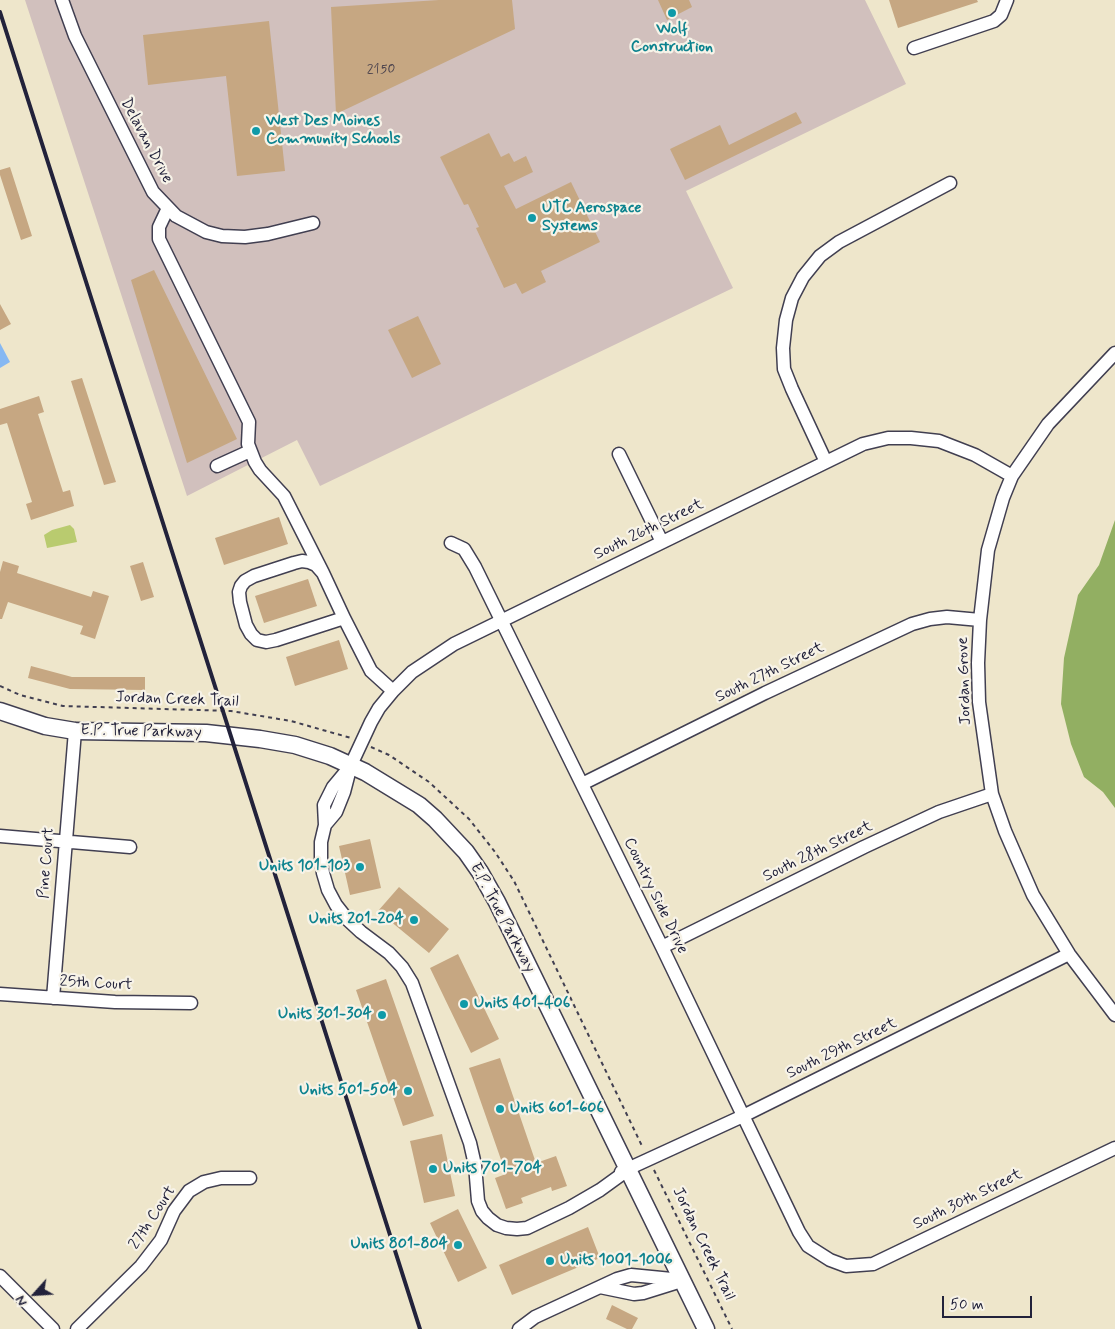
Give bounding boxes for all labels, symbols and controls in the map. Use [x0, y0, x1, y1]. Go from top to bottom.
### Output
marker: Wolf Construction [666, 7, 678, 19]
place label: Wolf Construction [631, 20, 713, 58]
house number: 2150 [367, 62, 395, 78]
street label: Delavan Drive [116, 95, 176, 187]
place label: West Des Moines Community Schools [266, 112, 400, 150]
marker: West Des Moines Community Schools [250, 125, 262, 137]
place label: UTC Aerospace Systems [542, 199, 642, 237]
marker: UTC Aerospace Systems [526, 212, 538, 224]
street label: South 26th Street [591, 495, 707, 565]
street label: Jordan Grove [954, 637, 976, 725]
street label: South 27th Street [713, 638, 827, 708]
street label: Jordan Creek Trail [115, 688, 239, 712]
street label: E.P. True Parkway [80, 721, 202, 743]
street label: South 28th Street [760, 817, 876, 887]
street label: Pine Court [35, 827, 59, 899]
street label: Country Side Drive [619, 835, 691, 957]
place label: Units 101-103 [259, 857, 350, 877]
street label: E.P. True Parkway [465, 860, 539, 976]
marker: Units 101-103 [354, 861, 366, 873]
place label: Units 201-204 [309, 910, 404, 930]
marker: Units 201-204 [408, 914, 420, 926]
street label: 25th Court [59, 973, 133, 995]
place label: Units 401-406 [474, 994, 570, 1014]
marker: Units 401-406 [458, 998, 470, 1010]
place label: Units 301-304 [278, 1005, 372, 1025]
marker: Units 301-304 [376, 1009, 388, 1021]
street label: South 29th Street [784, 1014, 900, 1084]
place label: Units 501-504 [299, 1081, 398, 1101]
marker: Units 501-504 [402, 1085, 414, 1097]
place label: Units 601-606 [510, 1099, 604, 1119]
marker: Units 601-606 [494, 1103, 506, 1115]
place label: Units 701-704 [443, 1159, 542, 1179]
marker: Units 701-704 [427, 1163, 439, 1175]
street label: South 30th Street [910, 1165, 1026, 1235]
street label: 27th Court [125, 1183, 181, 1253]
street label: Jordan Creek Trail [667, 1184, 739, 1304]
place label: Units 801-804 [350, 1235, 448, 1255]
marker: Units 801-804 [452, 1239, 464, 1251]
place label: Units 1001-1006 [560, 1251, 673, 1271]
marker: Units 1001-1006 [544, 1255, 556, 1267]
north arrow [10, 1269, 60, 1319]
scale bar [945, 1286, 1035, 1318]
text: N [11, 1292, 32, 1309]
text: 50 m [950, 1295, 984, 1315]

